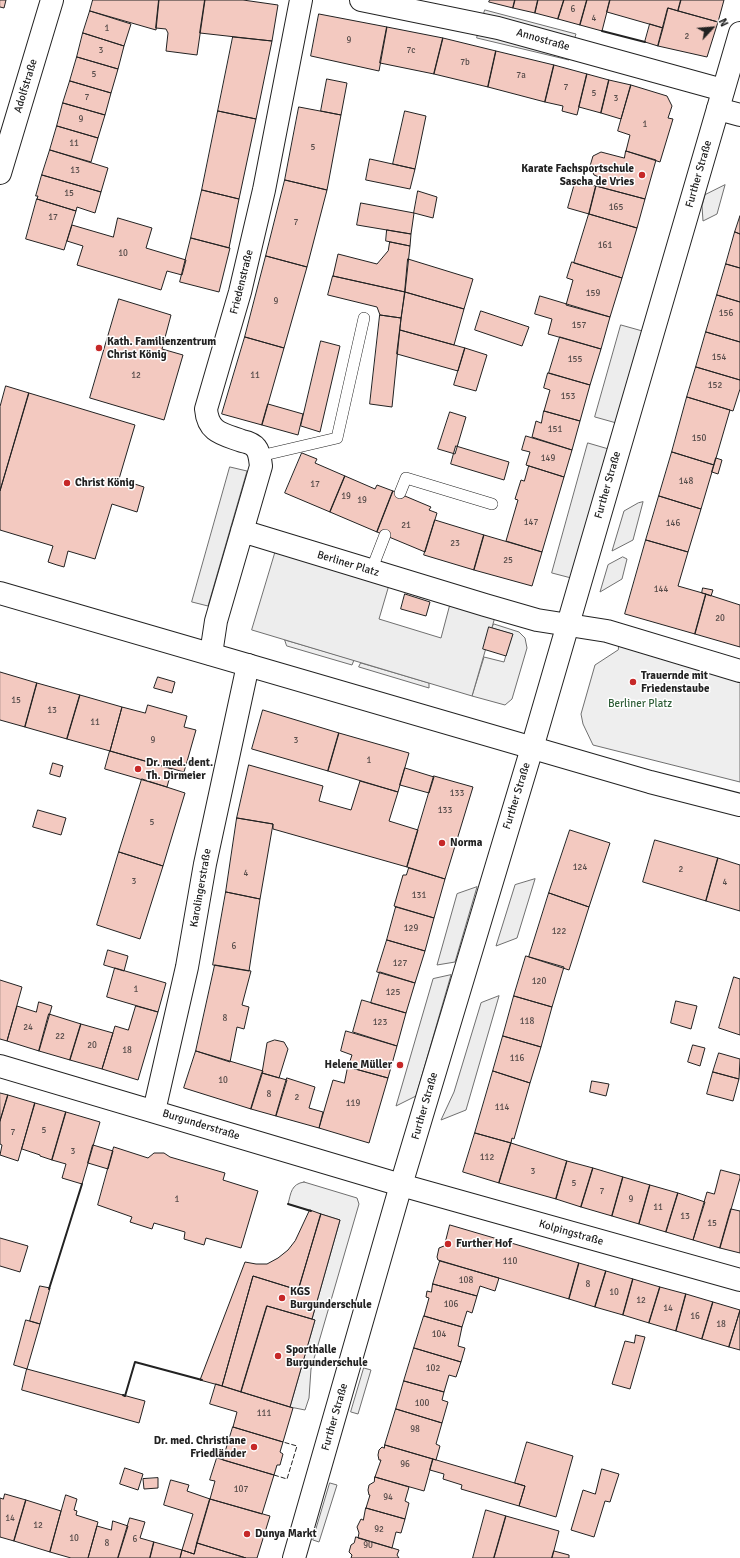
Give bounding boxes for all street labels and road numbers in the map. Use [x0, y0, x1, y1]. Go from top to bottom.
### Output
street label: Annostraße [515, 26, 571, 54]
street label: Adolfstraße [12, 57, 40, 115]
street label: Further Straße [683, 139, 715, 209]
street label: Friedenstraße [228, 248, 256, 316]
street label: Further Straße [592, 450, 624, 520]
street label: Berliner Platz [315, 548, 381, 580]
street label: Further Straße [501, 761, 533, 831]
street label: Karolingerstraße [188, 848, 214, 928]
street label: Further Straße [409, 1071, 441, 1141]
street label: Burgunderstraße [161, 1107, 241, 1143]
street label: Kolpingstraße [537, 1217, 605, 1249]
street label: Further Straße [319, 1382, 351, 1452]

